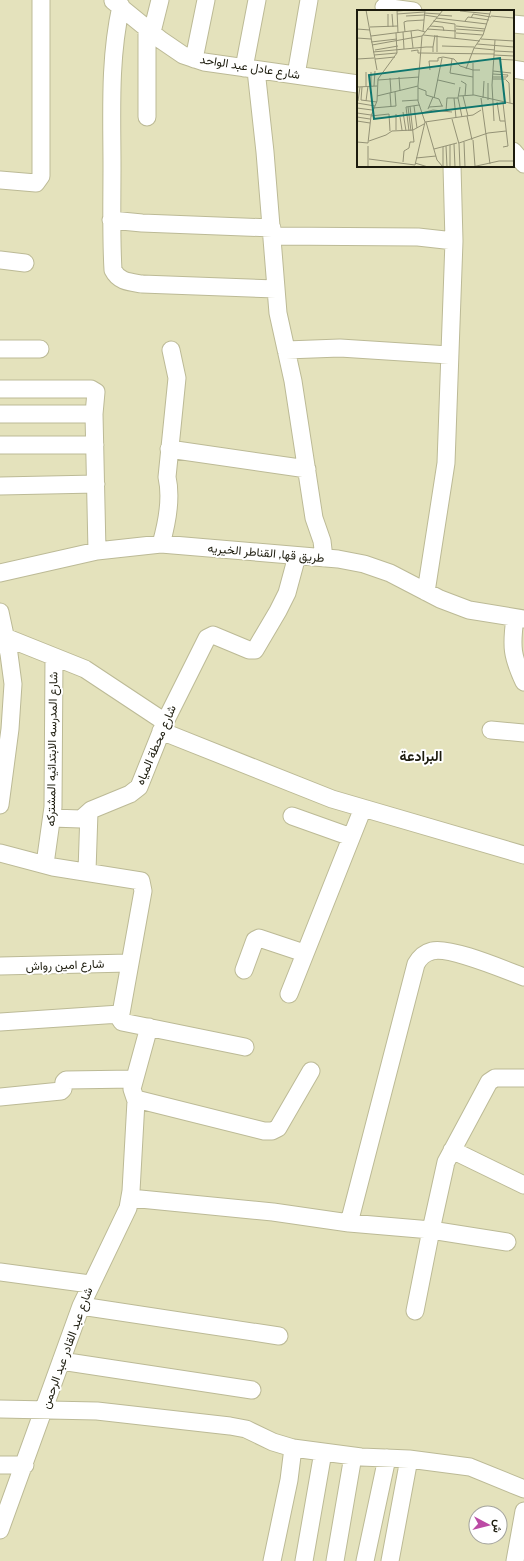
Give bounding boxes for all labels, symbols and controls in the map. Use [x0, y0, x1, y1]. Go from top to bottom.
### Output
inset map [357, 10, 514, 167]
street label: شارع عادل عبد الواحد [199, 52, 301, 84]
street label: طريق قها, القناطر الخيريه [207, 541, 325, 566]
street label: شارع المدرسه الابتدائيه المشتركه [44, 672, 62, 827]
street label: شارع محطة المياه [133, 703, 181, 788]
district label: البرادعة [400, 748, 442, 765]
street label: شارع امين رواش [25, 957, 105, 975]
street label: شارع عبد القادر عبد الرحمن [39, 1285, 97, 1411]
north arrow [468, 1505, 508, 1545]
text: ش [490, 1519, 505, 1534]

